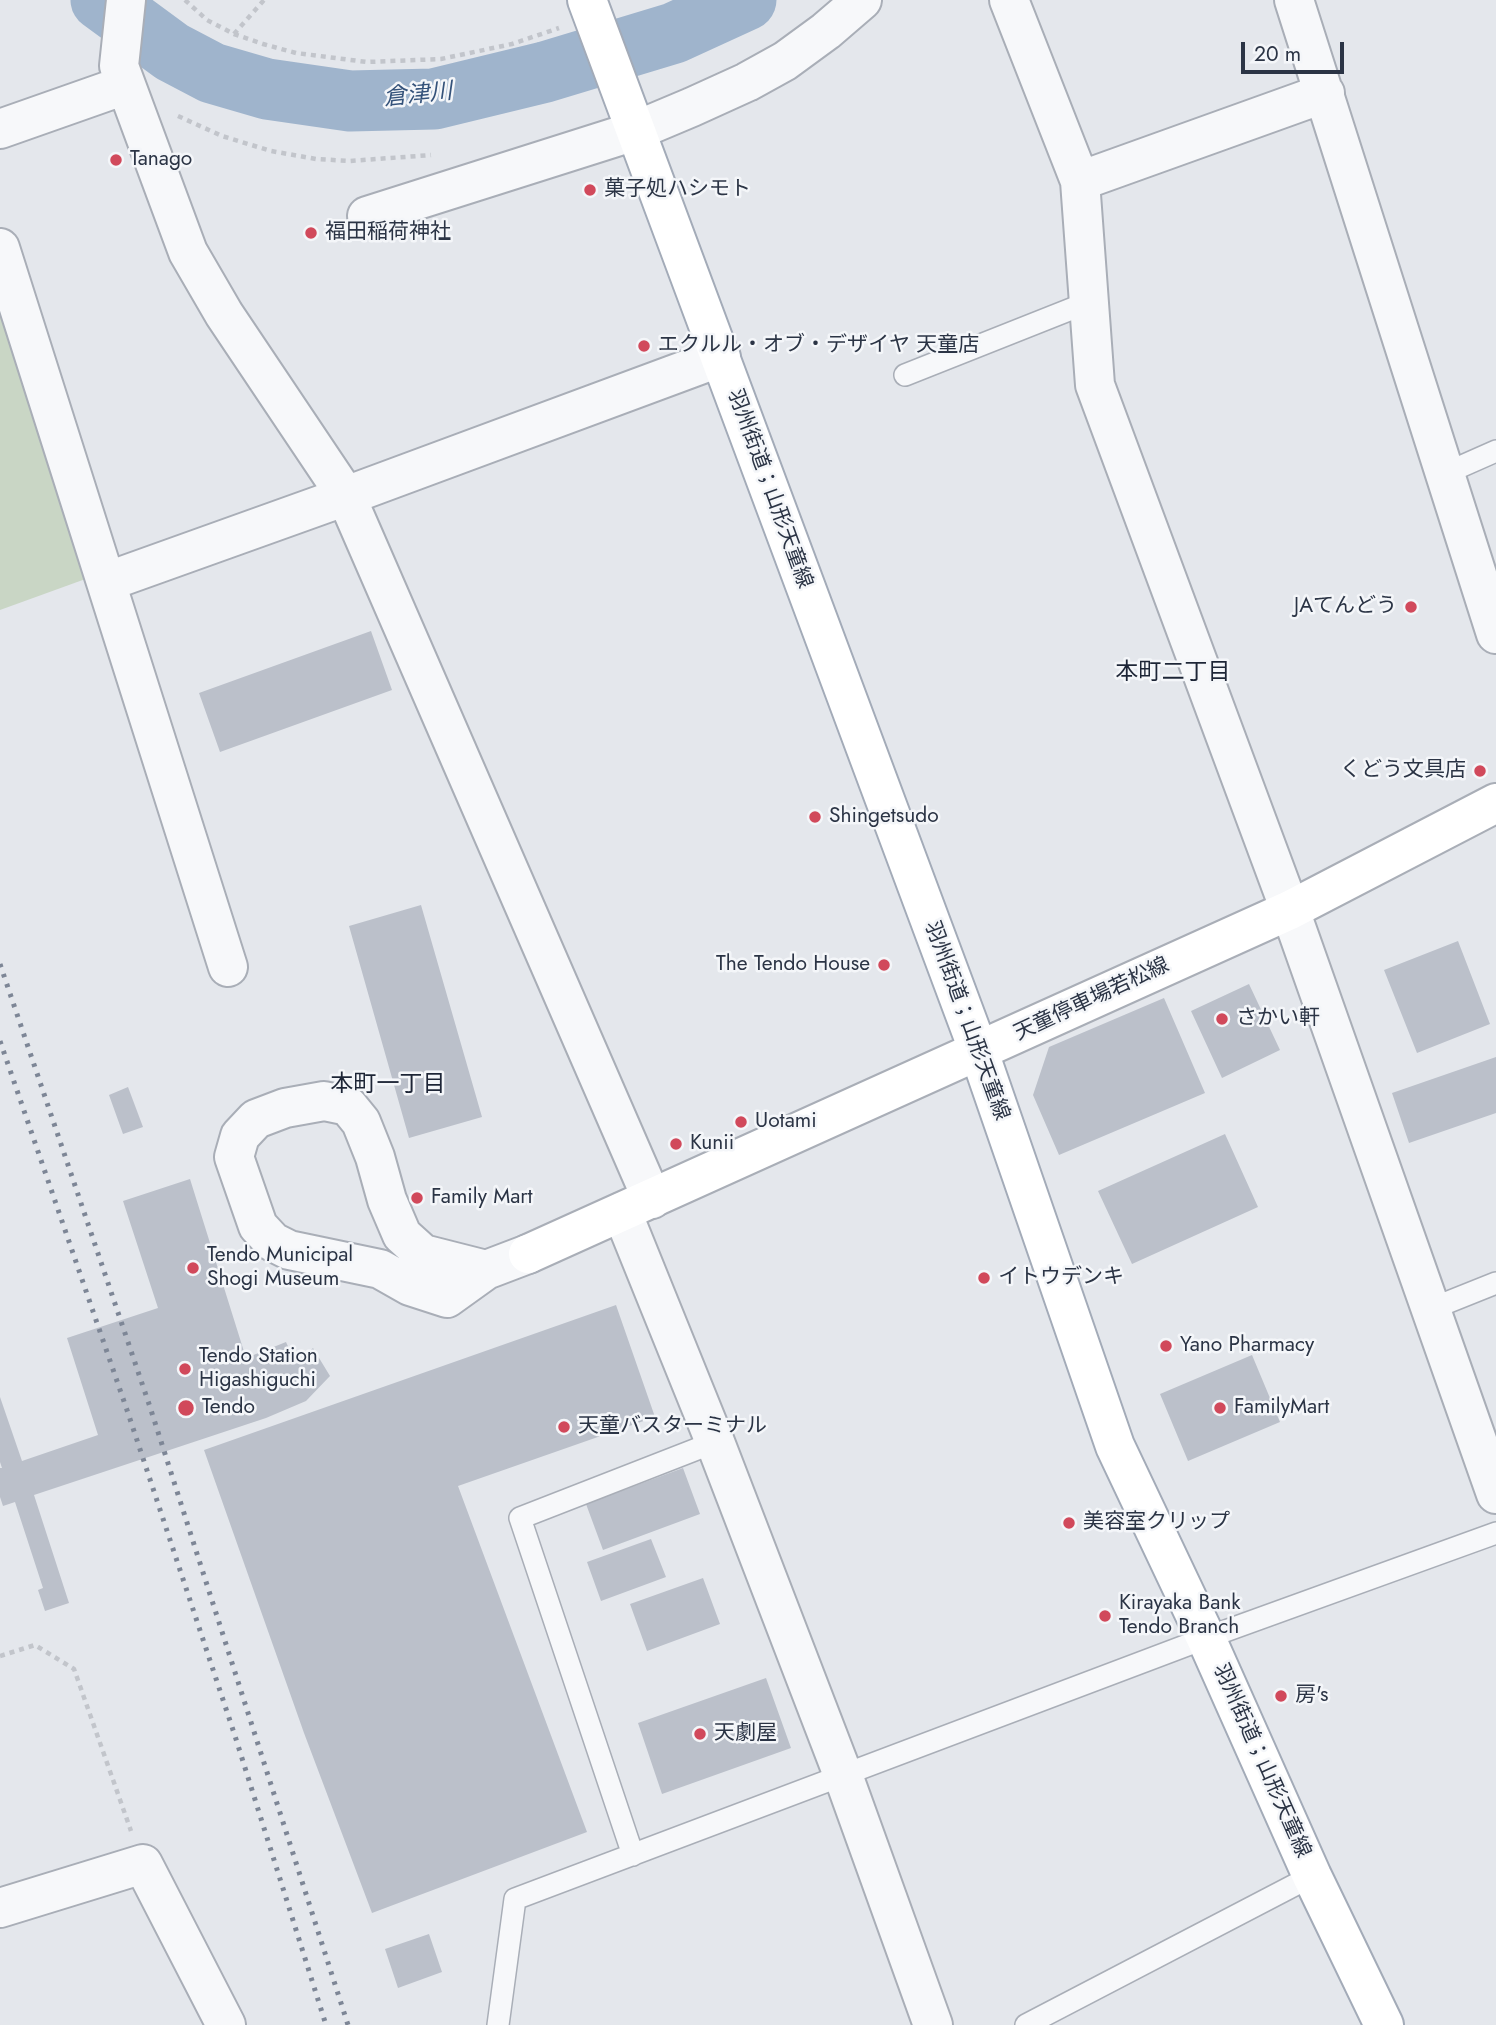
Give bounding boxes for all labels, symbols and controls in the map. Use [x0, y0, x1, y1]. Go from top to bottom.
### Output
scale bar [1244, 28, 1347, 72]
text: 20 m [1254, 39, 1301, 69]
water label: 倉津川 [382, 79, 454, 113]
place label: Tanago [130, 147, 192, 173]
marker: Tanago [108, 152, 124, 168]
place label: 菓子処ハシモト [604, 177, 751, 203]
marker: 菓子処ハシモト [582, 182, 598, 198]
place label: 福田稲荷神社 [325, 220, 451, 246]
marker: 福田稲荷神社 [303, 225, 319, 241]
place label: エクルル・オブ・デザイヤ 天童店 [658, 333, 979, 359]
marker: エクルル・オブ・デザイヤ 天童店 [636, 338, 652, 354]
street label: 羽州街道；山形天童線 [721, 386, 817, 592]
place label: JAてんどう [1294, 594, 1397, 620]
marker: JAてんどう [1403, 599, 1419, 615]
district label: 本町二丁目 [1116, 659, 1230, 687]
place label: くどう文具店 [1340, 758, 1466, 784]
marker: くどう文具店 [1472, 763, 1488, 779]
place label: Shingetsudo [829, 804, 939, 830]
marker: Shingetsudo [807, 809, 823, 825]
street label: 羽州街道；山形天童線 [918, 918, 1014, 1124]
place label: The Tendo House [716, 952, 870, 978]
street label: 天童停車場若松線 [1011, 953, 1173, 1047]
marker: The Tendo House [876, 957, 892, 973]
place label: さかい軒 [1236, 1006, 1320, 1032]
marker: さかい軒 [1214, 1011, 1230, 1027]
district label: 本町一丁目 [331, 1071, 445, 1099]
place label: Uotami [755, 1109, 817, 1135]
marker: Uotami [733, 1114, 749, 1130]
place label: Kunii [690, 1131, 734, 1157]
marker: Kunii [668, 1136, 684, 1152]
place label: Family Mart [431, 1185, 533, 1211]
marker: Family Mart [409, 1190, 425, 1206]
place label: Tendo Municipal Shogi Museum [207, 1243, 353, 1293]
marker: Tendo Municipal Shogi Museum [185, 1260, 201, 1276]
place label: イトウデンキ [998, 1265, 1124, 1291]
marker: イトウデンキ [976, 1270, 992, 1286]
place label: Yano Pharmacy [1180, 1333, 1314, 1359]
marker: Yano Pharmacy [1158, 1338, 1174, 1354]
place label: Tendo Station Higashiguchi [199, 1344, 318, 1394]
marker: Tendo Station Higashiguchi [177, 1361, 193, 1377]
place label: Tendo [202, 1395, 255, 1421]
place label: FamilyMart [1234, 1395, 1329, 1421]
marker: Tendo [176, 1398, 196, 1418]
marker: FamilyMart [1212, 1400, 1228, 1416]
place label: 天童バスターミナル [578, 1414, 767, 1440]
marker: 天童バスターミナル [556, 1419, 572, 1435]
place label: 美容室クリップ [1083, 1510, 1230, 1536]
marker: 美容室クリップ [1061, 1515, 1077, 1531]
place label: Kirayaka Bank Tendo Branch [1119, 1591, 1241, 1641]
marker: Kirayaka Bank Tendo Branch [1097, 1608, 1113, 1624]
street label: 羽州街道；山形天童線 [1207, 1660, 1315, 1862]
place label: 房's [1295, 1683, 1328, 1709]
marker: 房's [1273, 1688, 1289, 1704]
place label: 天劇屋 [714, 1721, 777, 1747]
marker: 天劇屋 [692, 1726, 708, 1742]

